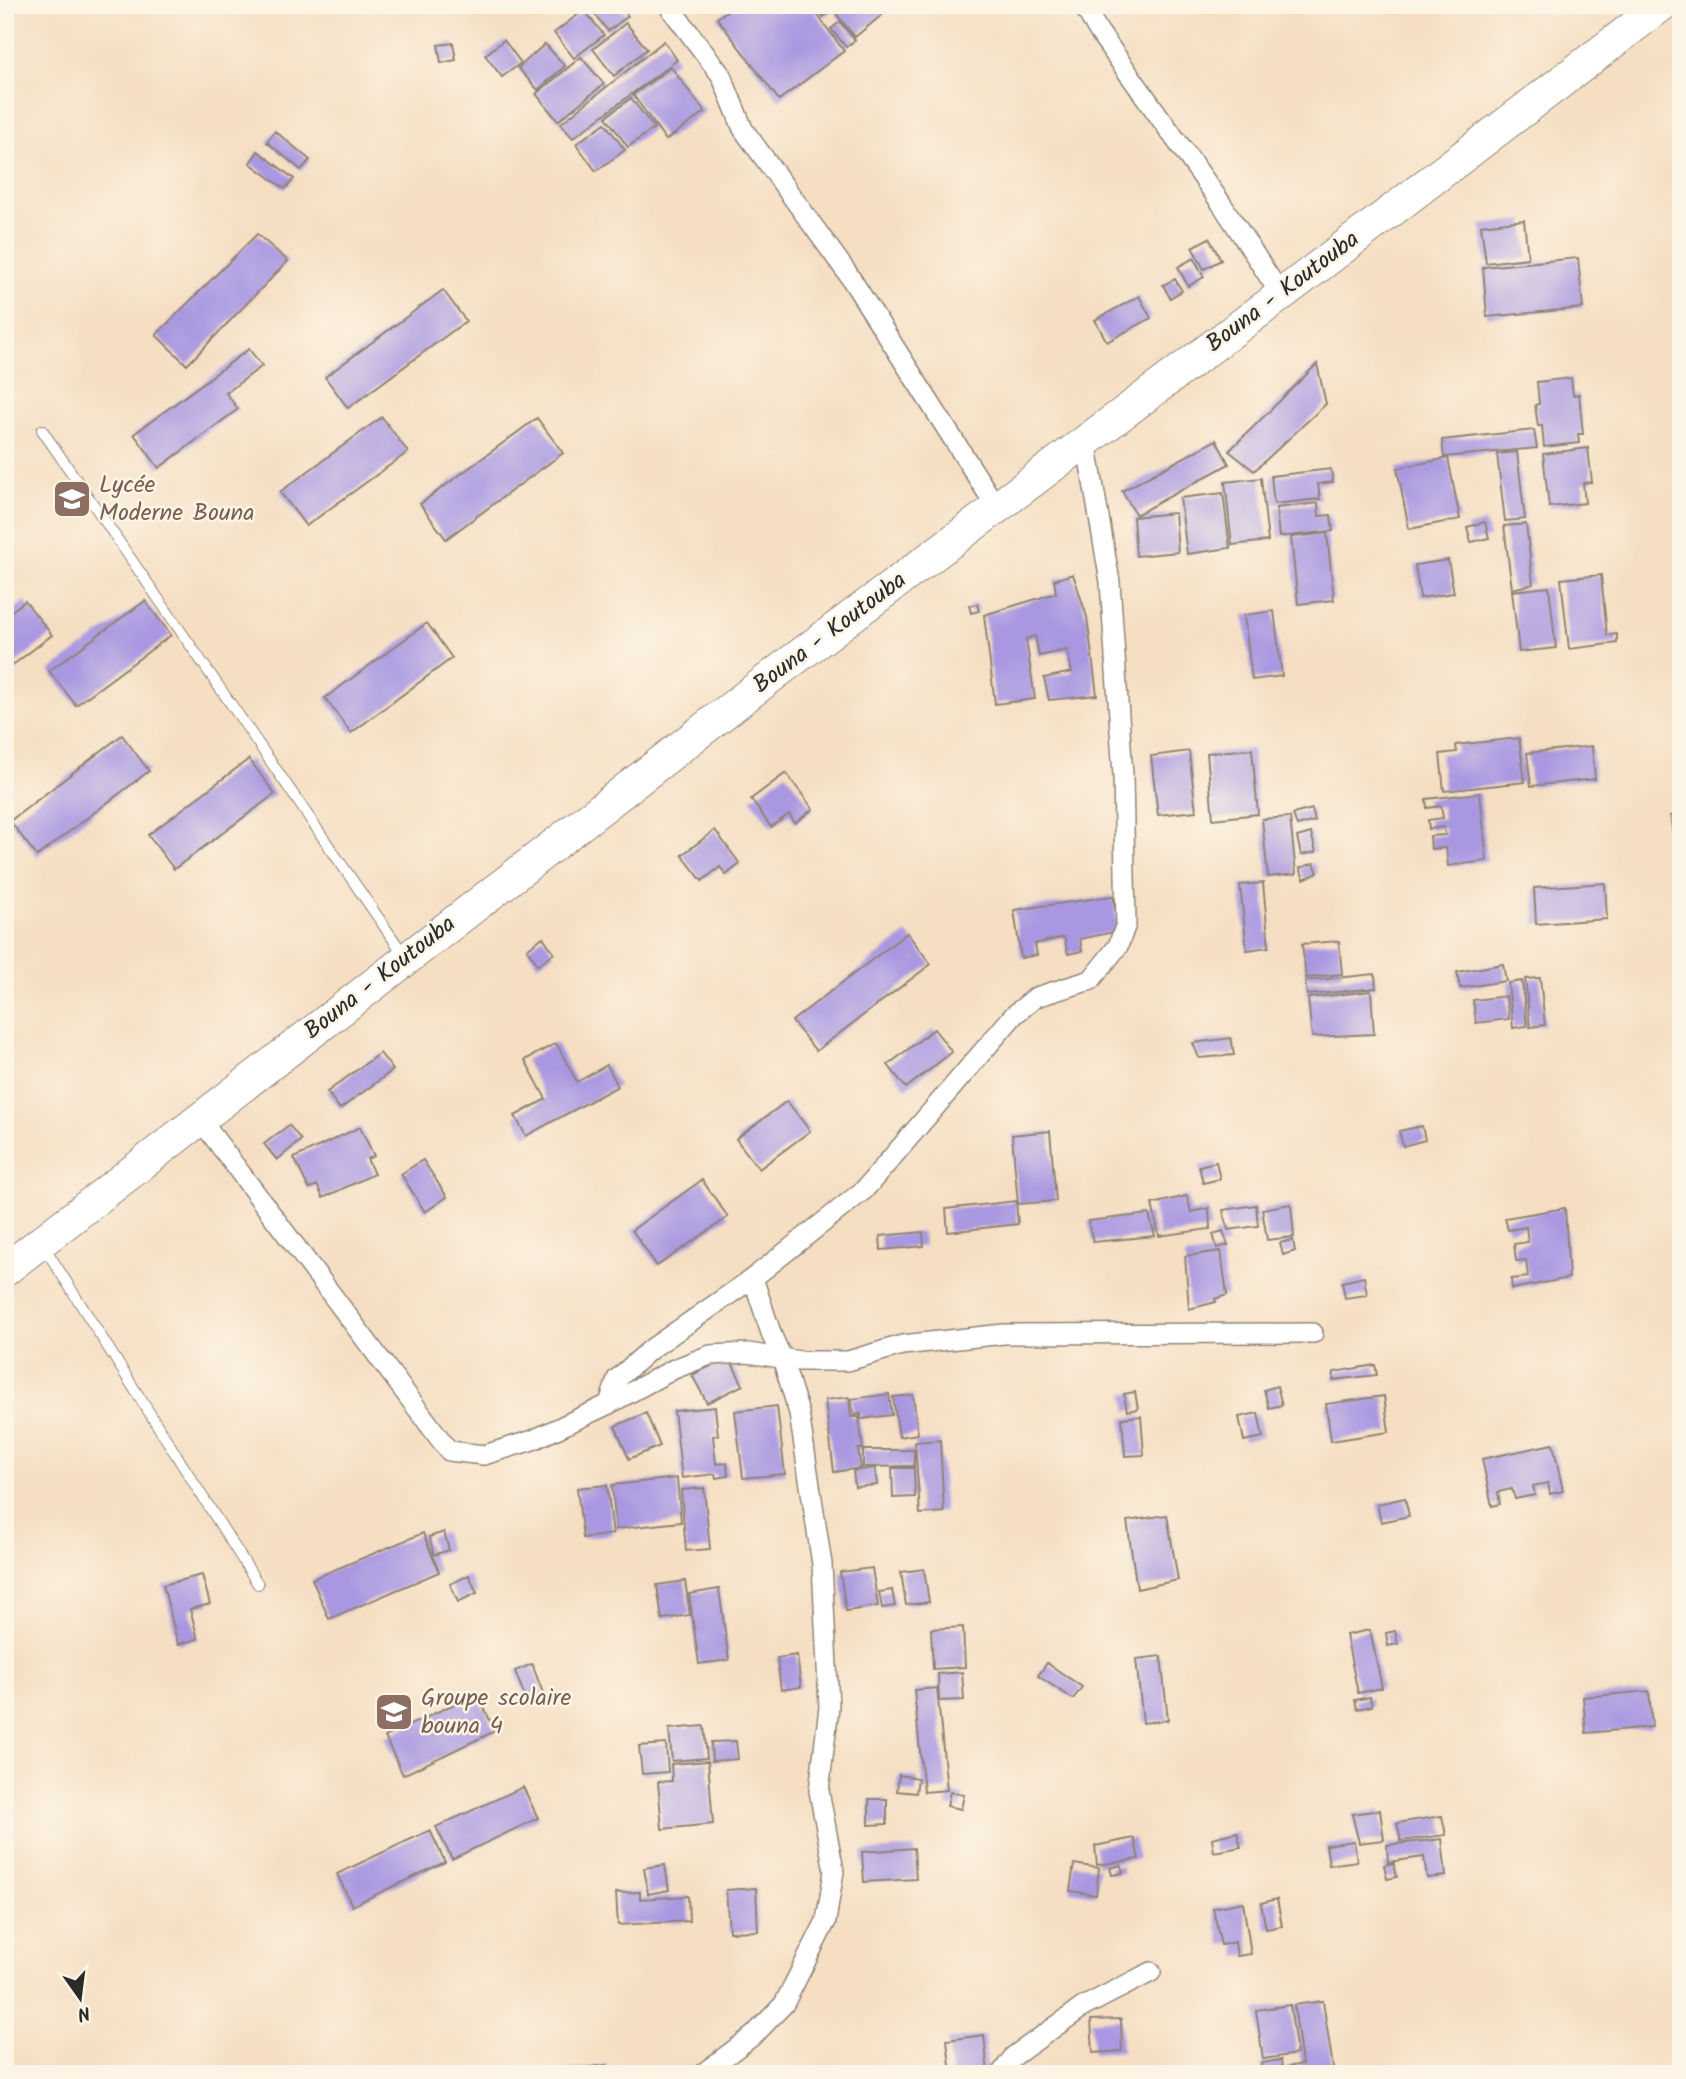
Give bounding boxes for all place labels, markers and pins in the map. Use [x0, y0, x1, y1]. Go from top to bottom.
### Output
place label: Lycée Moderne Bouna [99, 466, 255, 533]
school or university icon: Lycée Moderne Bouna [51, 478, 93, 520]
place label: Groupe scolaire bouna 4 [421, 1679, 571, 1746]
school or university icon: Groupe scolaire bouna 4 [373, 1691, 415, 1733]

